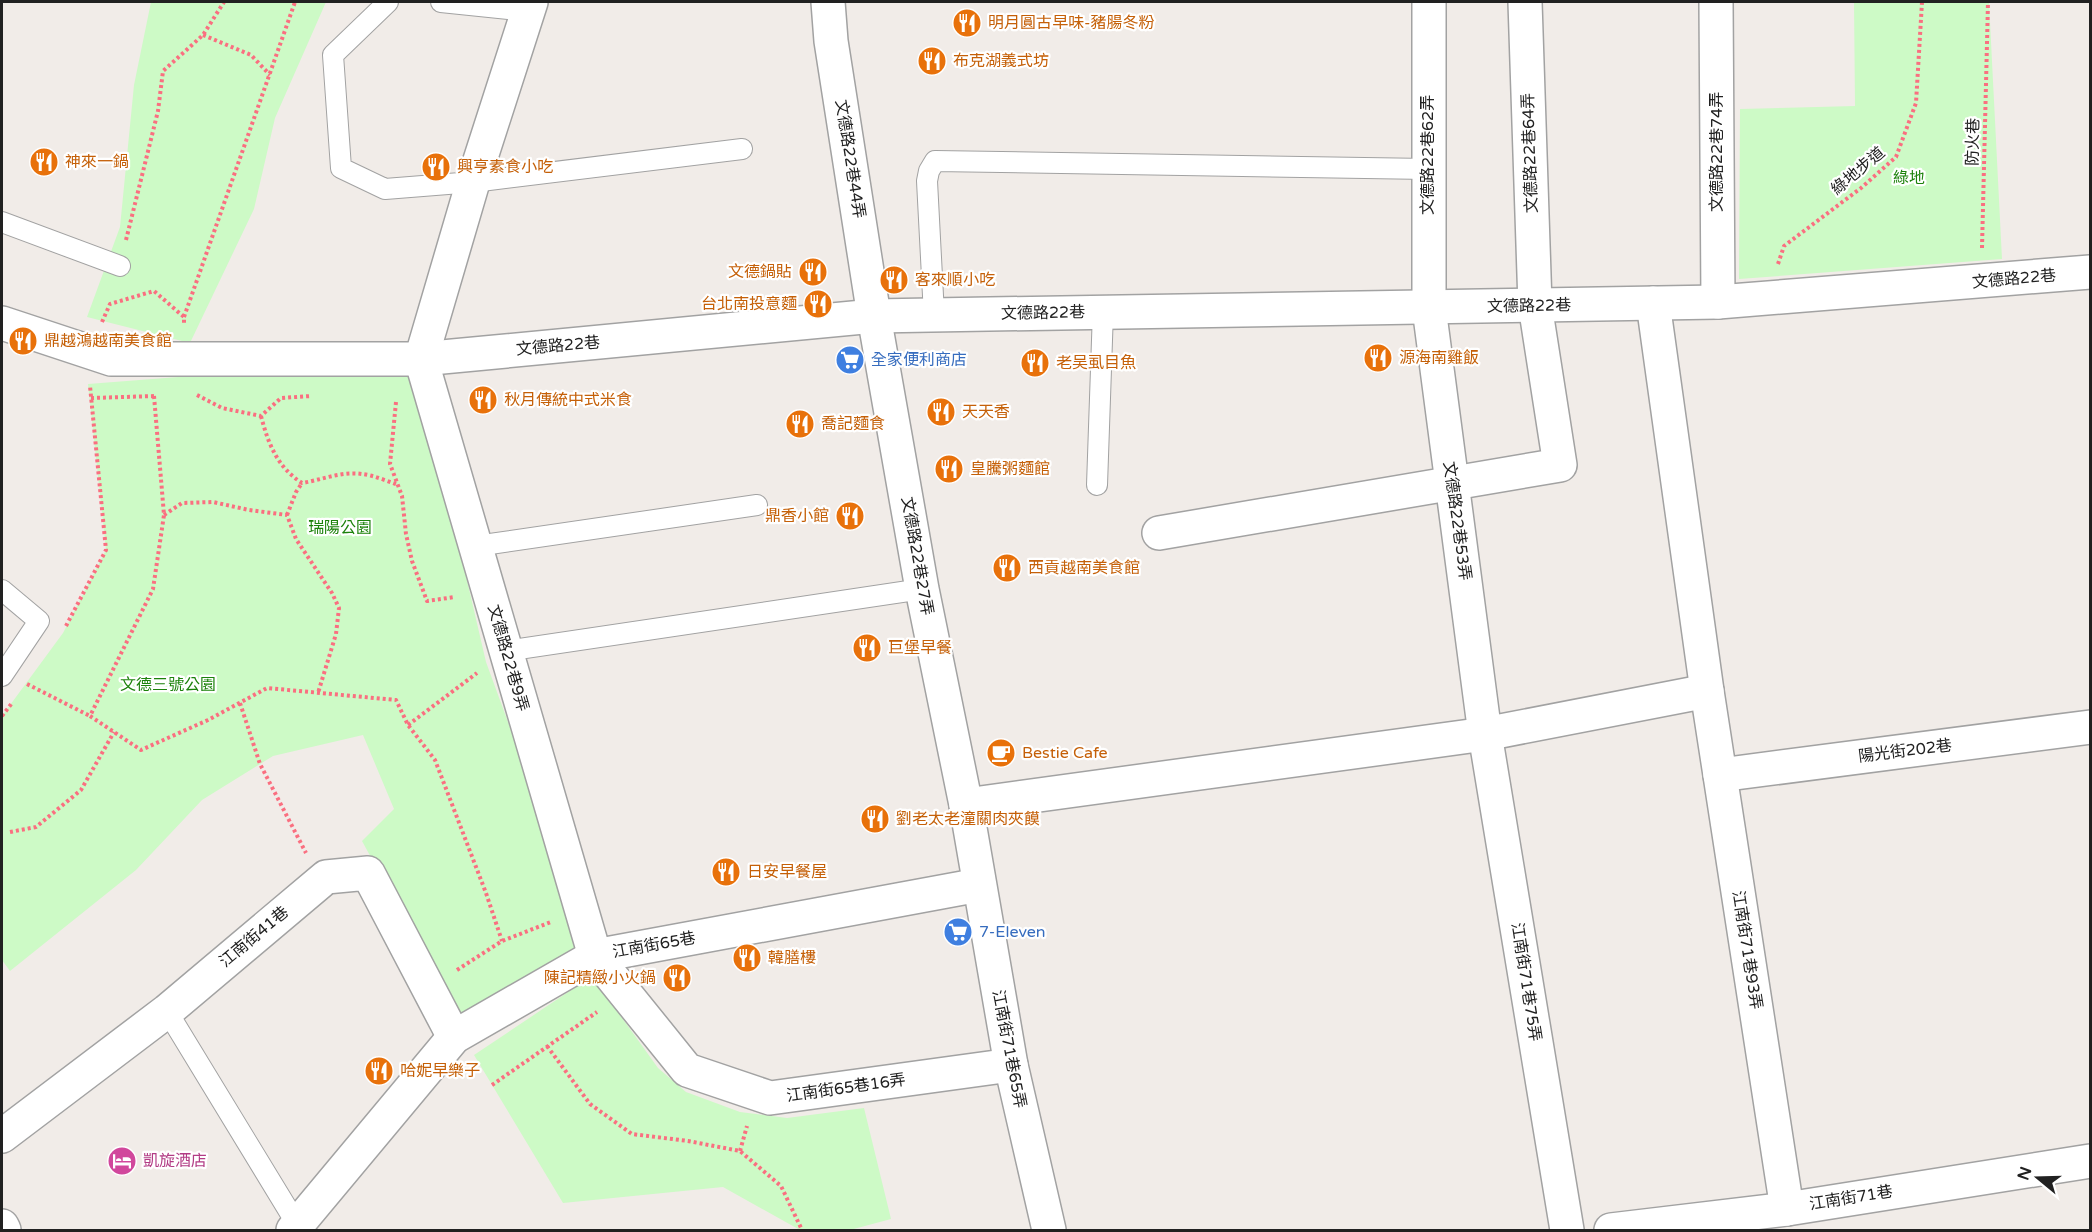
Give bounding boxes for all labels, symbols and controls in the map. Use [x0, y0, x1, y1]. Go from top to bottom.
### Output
restaurant icon: 明月圓古早味-豬腸冬粉 [951, 7, 983, 39]
place label: 明月圓古早味-豬腸冬粉 [988, 13, 1155, 33]
restaurant icon: 布克湖義式坊 [916, 45, 948, 77]
place label: 布克湖義式坊 [953, 51, 1049, 71]
street label: 文德路22巷74弄 [1707, 92, 1727, 212]
street label: 文德路22巷64弄 [1518, 93, 1542, 213]
street label: 文德路22巷62弄 [1418, 95, 1438, 215]
street label: 文德路22巷44弄 [831, 98, 869, 220]
street label: 防火巷 [1963, 118, 1983, 166]
street label: 綠地步道 [1827, 143, 1889, 199]
restaurant icon: 神來一鍋 [28, 146, 60, 178]
restaurant icon: 興亨素食小吃 [420, 151, 452, 183]
place label: 神來一鍋 [65, 152, 129, 172]
place label: 興亨素食小吃 [457, 157, 553, 177]
park label: 綠地 [1893, 168, 1925, 188]
restaurant icon: 文德鍋貼 [797, 256, 829, 288]
place label: 文德鍋貼 [728, 262, 792, 282]
restaurant icon: 客來順小吃 [878, 264, 910, 296]
street label: 文德路22巷 [1971, 265, 2057, 293]
place label: 客來順小吃 [915, 270, 995, 290]
restaurant icon: 台北南投意麵 [802, 288, 834, 320]
place label: 台北南投意麵 [701, 294, 797, 314]
street label: 文德路22巷 [1487, 295, 1571, 317]
street label: 文德路22巷 [1001, 302, 1085, 324]
restaurant icon: 鼎越鴻越南美食館 [7, 325, 39, 357]
place label: 鼎越鴻越南美食館 [44, 331, 172, 351]
street label: 文德路22巷 [515, 332, 601, 360]
restaurant icon: 源海南雞飯 [1362, 342, 1394, 374]
supermarket icon: 全家便利商店 [834, 344, 866, 376]
restaurant icon: 老吴虱目魚 [1019, 347, 1051, 379]
place label: 源海南雞飯 [1399, 348, 1479, 368]
place label: 全家便利商店 [871, 350, 967, 370]
place label: 老吴虱目魚 [1056, 353, 1136, 373]
restaurant icon: 秋月傳統中式米食 [467, 384, 499, 416]
place label: 秋月傳統中式米食 [504, 390, 632, 410]
restaurant icon: 天天香 [925, 396, 957, 428]
place label: 天天香 [962, 402, 1010, 422]
restaurant icon: 喬記麵食 [784, 408, 816, 440]
place label: 喬記麵食 [821, 414, 885, 434]
restaurant icon: 皇騰粥麵館 [933, 453, 965, 485]
place label: 皇騰粥麵館 [970, 459, 1050, 479]
street label: 文德路22巷53弄 [1439, 460, 1475, 582]
street label: 文德路22巷27弄 [897, 495, 937, 617]
restaurant icon: 鼎香小館 [834, 500, 866, 532]
place label: 鼎香小館 [765, 506, 829, 526]
park label: 瑞陽公園 [308, 518, 372, 538]
restaurant icon: 西貢越南美食館 [991, 552, 1023, 584]
place label: 西貢越南美食館 [1028, 558, 1140, 578]
street label: 文德路22巷9弄 [483, 602, 533, 714]
restaurant icon: 巨堡早餐 [851, 632, 883, 664]
place label: 巨堡早餐 [888, 638, 952, 658]
park label: 文德三號公園 [120, 675, 216, 695]
street label: 陽光街202巷 [1857, 735, 1953, 767]
cafe icon: Bestie Cafe [985, 737, 1017, 769]
place label: Bestie Cafe [1022, 743, 1108, 763]
restaurant icon: 劉老太老潼關肉夾饃 [859, 803, 891, 835]
place label: 劉老太老潼關肉夾饃 [896, 809, 1040, 829]
restaurant icon: 日安早餐屋 [710, 856, 742, 888]
place label: 日安早餐屋 [747, 862, 827, 882]
street label: 江南街71巷93弄 [1728, 889, 1766, 1011]
street label: 江南街41巷 [215, 902, 293, 972]
supermarket icon: 7-Eleven [942, 916, 974, 948]
street label: 江南街71巷75弄 [1507, 921, 1545, 1043]
place label: 7-Eleven [979, 922, 1046, 942]
street label: 江南街65巷 [611, 928, 697, 962]
restaurant icon: 韓膳樓 [731, 942, 763, 974]
place label: 韓膳樓 [768, 948, 816, 968]
restaurant icon: 陳記精緻小火鍋 [661, 962, 693, 994]
place label: 陳記精緻小火鍋 [544, 968, 656, 988]
street label: 江南街71巷65弄 [988, 988, 1030, 1110]
restaurant icon: 哈妮早樂子 [363, 1055, 395, 1087]
place label: 哈妮早樂子 [400, 1061, 480, 1081]
street label: 江南街65巷16弄 [785, 1070, 907, 1106]
hotel icon: 凱旋酒店 [106, 1145, 138, 1177]
north arrow [2008, 1148, 2068, 1208]
place label: 凱旋酒店 [143, 1151, 207, 1171]
text: N [2013, 1164, 2036, 1183]
street label: 江南街71巷 [1808, 1182, 1894, 1214]

